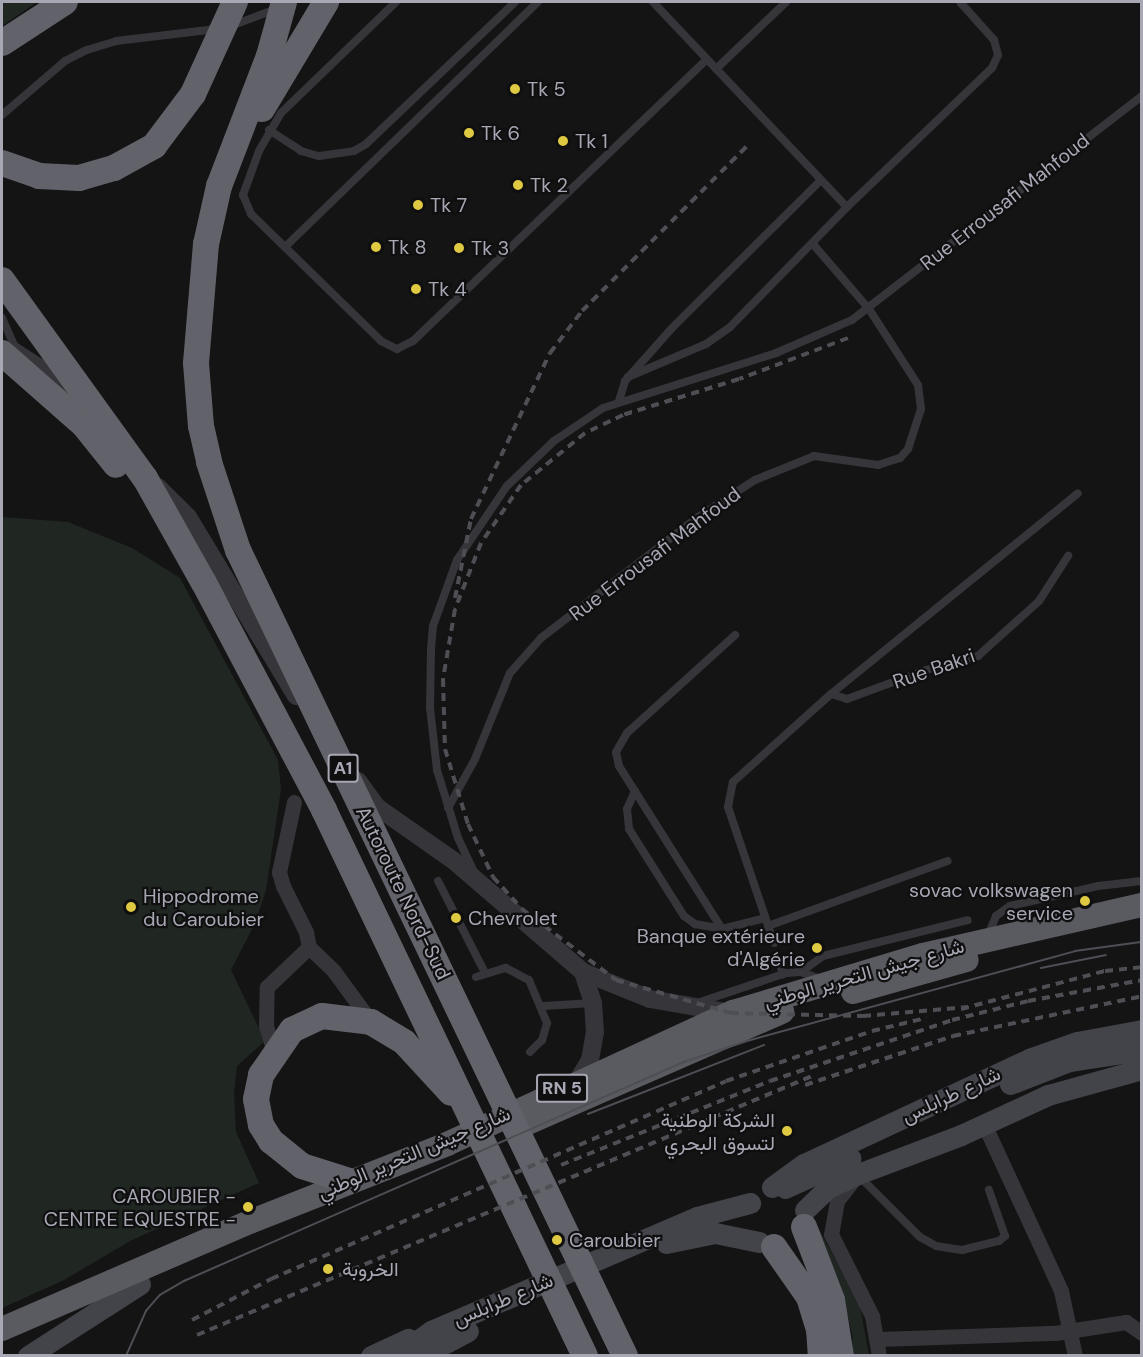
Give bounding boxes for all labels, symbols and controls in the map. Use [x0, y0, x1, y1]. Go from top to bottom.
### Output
place label: Tk 5 [527, 77, 566, 101]
marker: Tk 5 [508, 82, 522, 96]
place label: Tk 6 [481, 121, 520, 145]
marker: Tk 6 [462, 126, 476, 140]
place label: Tk 1 [575, 129, 608, 153]
street label: Rue Errousafi Mahfoud [916, 129, 1094, 275]
marker: Tk 1 [556, 134, 570, 148]
place label: Tk 2 [530, 173, 568, 197]
marker: Tk 2 [511, 178, 525, 192]
place label: Tk 7 [430, 193, 467, 217]
marker: Tk 7 [411, 198, 425, 212]
place label: Tk 8 [388, 235, 427, 259]
place label: Tk 3 [471, 236, 509, 260]
marker: Tk 8 [369, 240, 383, 254]
marker: Tk 3 [452, 241, 466, 255]
place label: Tk 4 [428, 277, 467, 301]
marker: Tk 4 [409, 282, 423, 296]
street label: Rue Errousafi Mahfoud [565, 482, 745, 626]
street label: Rue Bakri [890, 644, 978, 694]
road number: A1 [326, 753, 360, 783]
street label: Autoroute Nord-Sud [351, 802, 455, 984]
place label: sovac volkswagen service [909, 878, 1073, 925]
place label: Hippodrome du Caroubier [143, 884, 264, 931]
marker: sovac volkswagen service [1078, 894, 1092, 908]
marker: Hippodrome du Caroubier [124, 900, 138, 914]
place label: Chevrolet [468, 906, 558, 930]
marker: Chevrolet [449, 911, 463, 925]
place label: Banque extérieure d'Algérie [637, 924, 805, 971]
street label: شارع جيش التحرير الوطني [761, 934, 967, 1014]
marker: Banque extérieure d'Algérie [810, 941, 824, 955]
street label: شارع طرابلس [898, 1062, 1004, 1128]
road number: RN 5 [535, 1073, 589, 1103]
street label: شارع جيش التحرير الوطني [314, 1101, 514, 1205]
place label: الشركة الوطنية لتسوق البحري [661, 1108, 775, 1155]
marker: الشركة الوطنية لتسوق البحري [780, 1124, 794, 1138]
place label: CAROUBIER - CENTRE EQUESTRE - [44, 1184, 236, 1231]
marker: CAROUBIER - CENTRE EQUESTRE - [241, 1200, 255, 1214]
place label: Caroubier [569, 1228, 661, 1252]
marker: Caroubier [550, 1233, 564, 1247]
place label: الخروبة [342, 1257, 399, 1281]
marker: الخروبة [319, 1260, 337, 1278]
street label: شارع طرابلس [449, 1268, 557, 1332]

